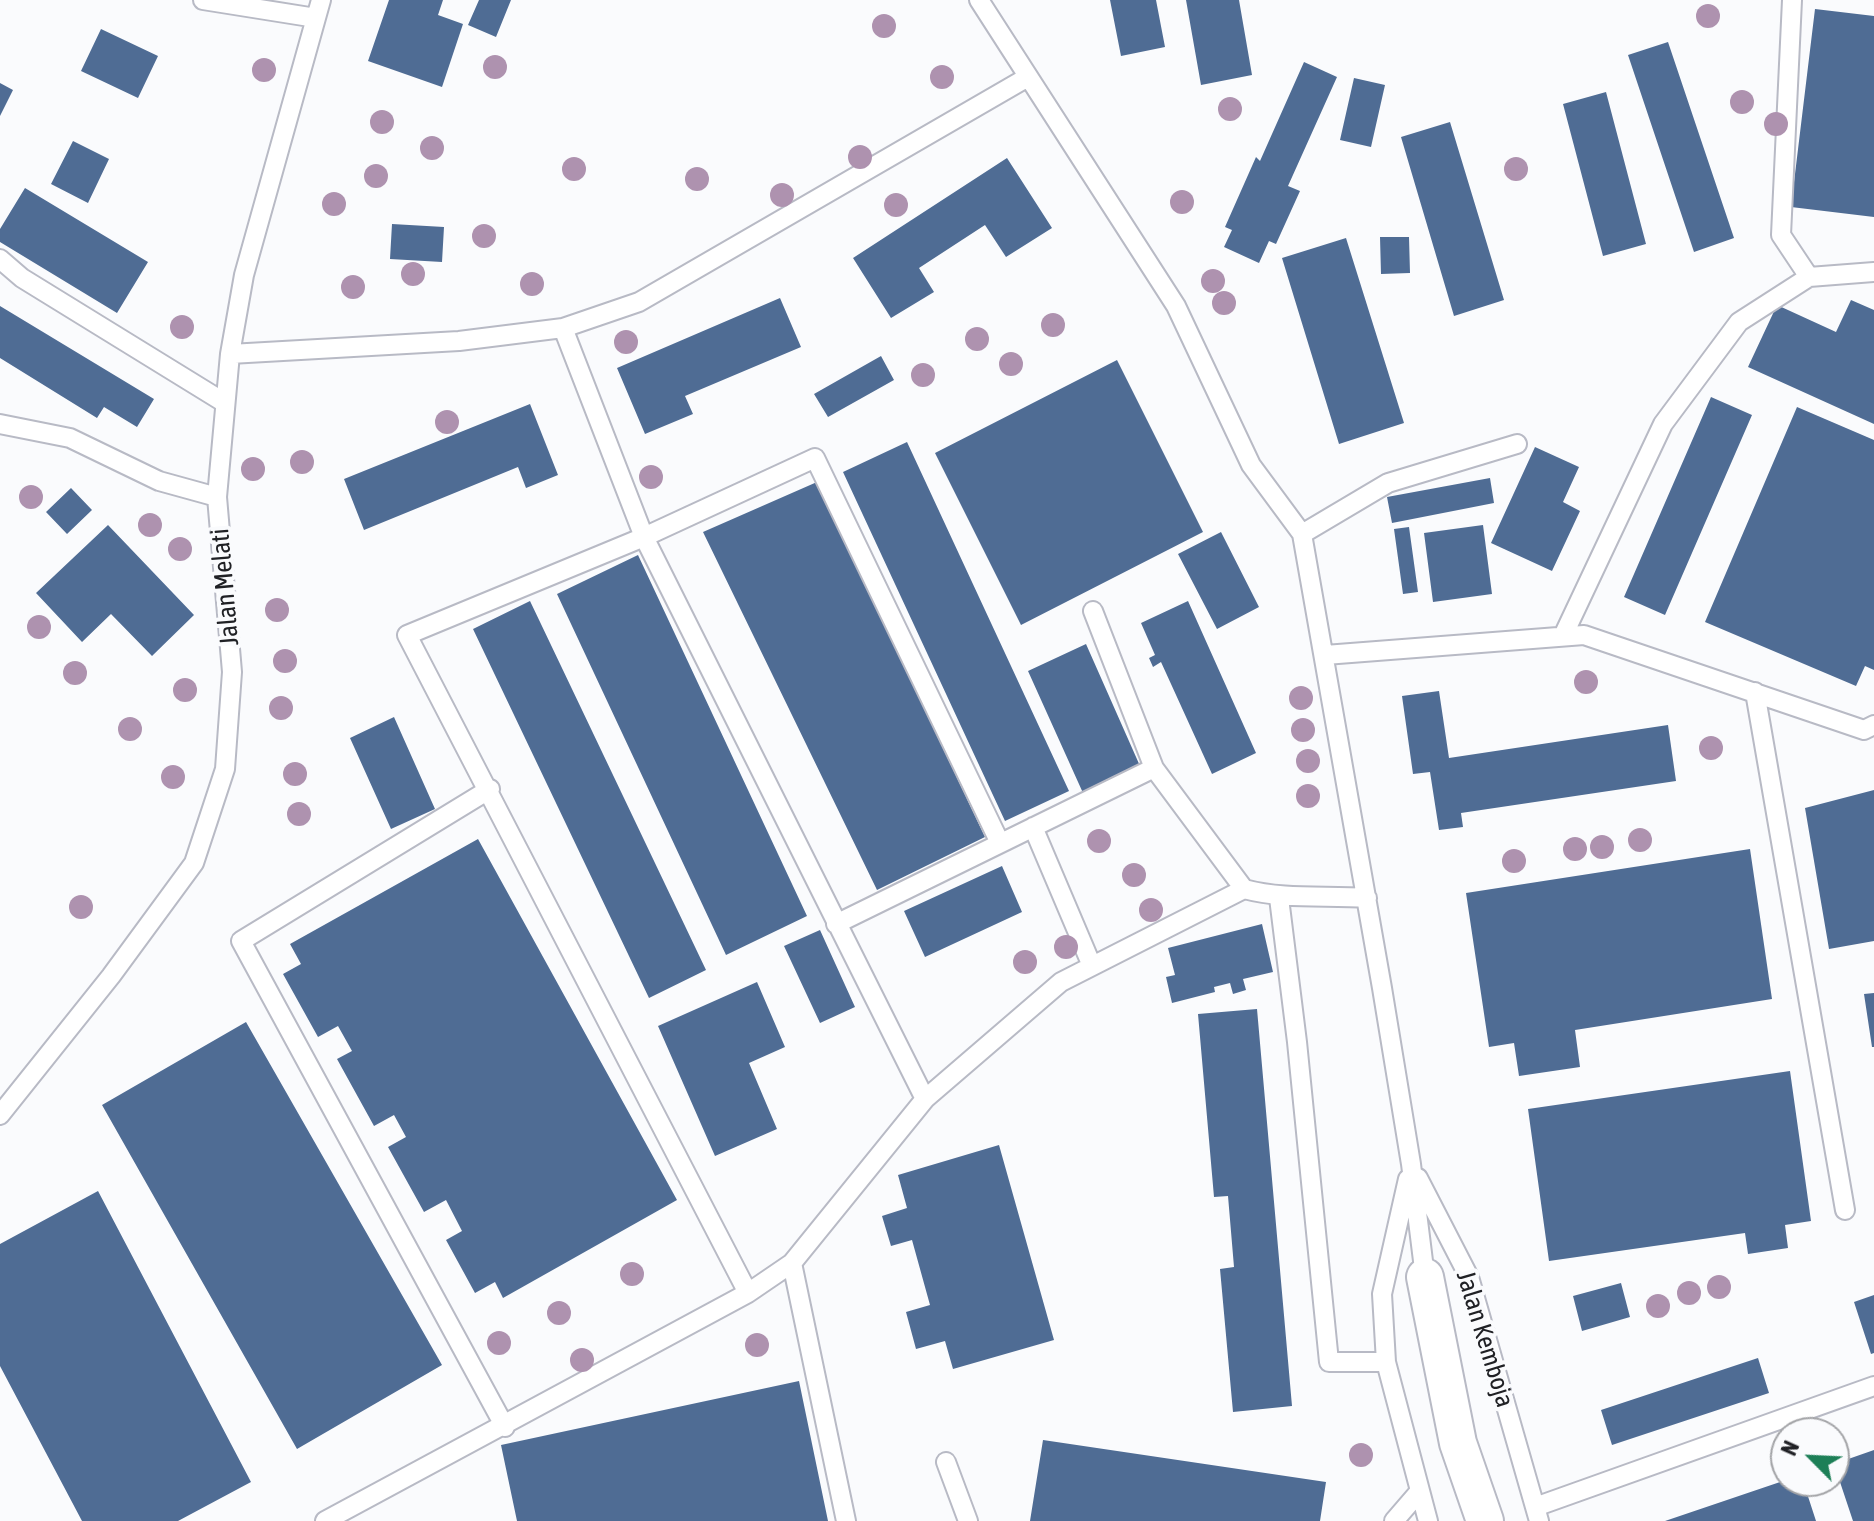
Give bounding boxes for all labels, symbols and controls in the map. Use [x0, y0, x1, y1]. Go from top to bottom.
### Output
street label: Jalan Melati [204, 527, 246, 647]
street label: Jalan Kemboja [1449, 1267, 1521, 1411]
north arrow [1770, 1417, 1850, 1497]
text: N [1775, 1437, 1804, 1459]

